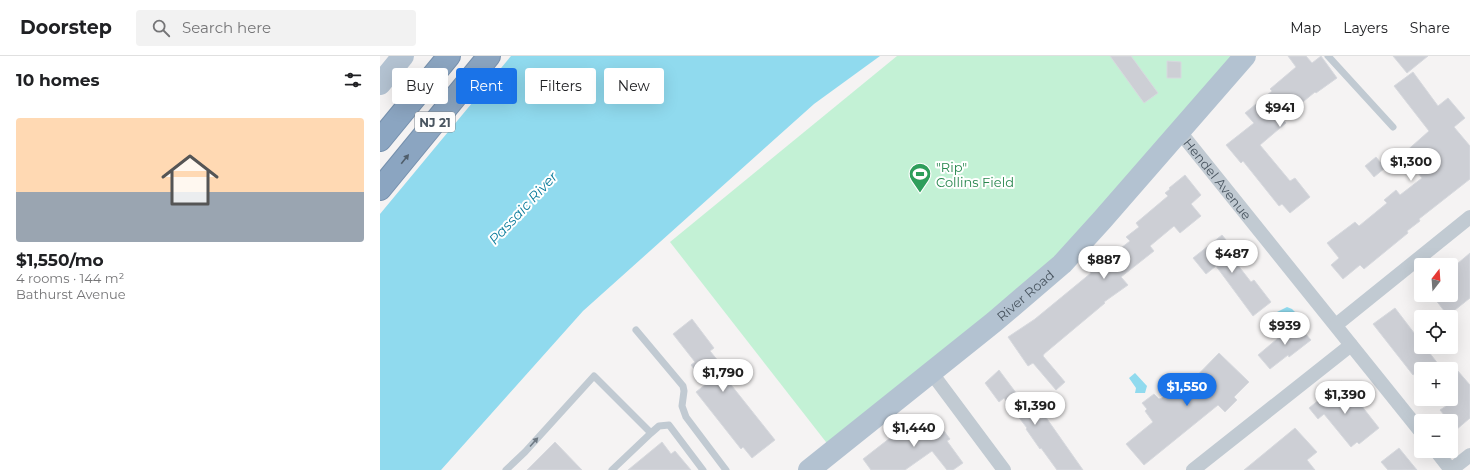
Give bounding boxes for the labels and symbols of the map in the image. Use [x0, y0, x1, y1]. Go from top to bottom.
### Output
pin: $941 [1256, 94, 1304, 128]
road number: NJ 21 [415, 112, 455, 132]
street label: Hendel Avenue [1180, 135, 1255, 223]
pin: $1,300 [1378, 148, 1444, 182]
one-way arrow [400, 153, 409, 164]
place label: "Rip" Collins Field [936, 159, 1014, 190]
sports icon: "Rip" Collins Field [907, 161, 933, 194]
water label: Passaic River [485, 168, 562, 248]
pin: $487 [1208, 240, 1256, 274]
pin: $887 [1080, 246, 1128, 280]
north arrow [1414, 258, 1458, 302]
street label: River Road [993, 266, 1057, 324]
pin: $939 [1261, 312, 1309, 346]
pin: $1,790 [690, 359, 756, 393]
pin: $1,550 [1154, 373, 1220, 407]
pin: $1,390 [1312, 381, 1378, 415]
pin: $1,390 [1002, 392, 1068, 426]
pin: $1,440 [881, 414, 947, 448]
one-way arrow [529, 438, 538, 447]

